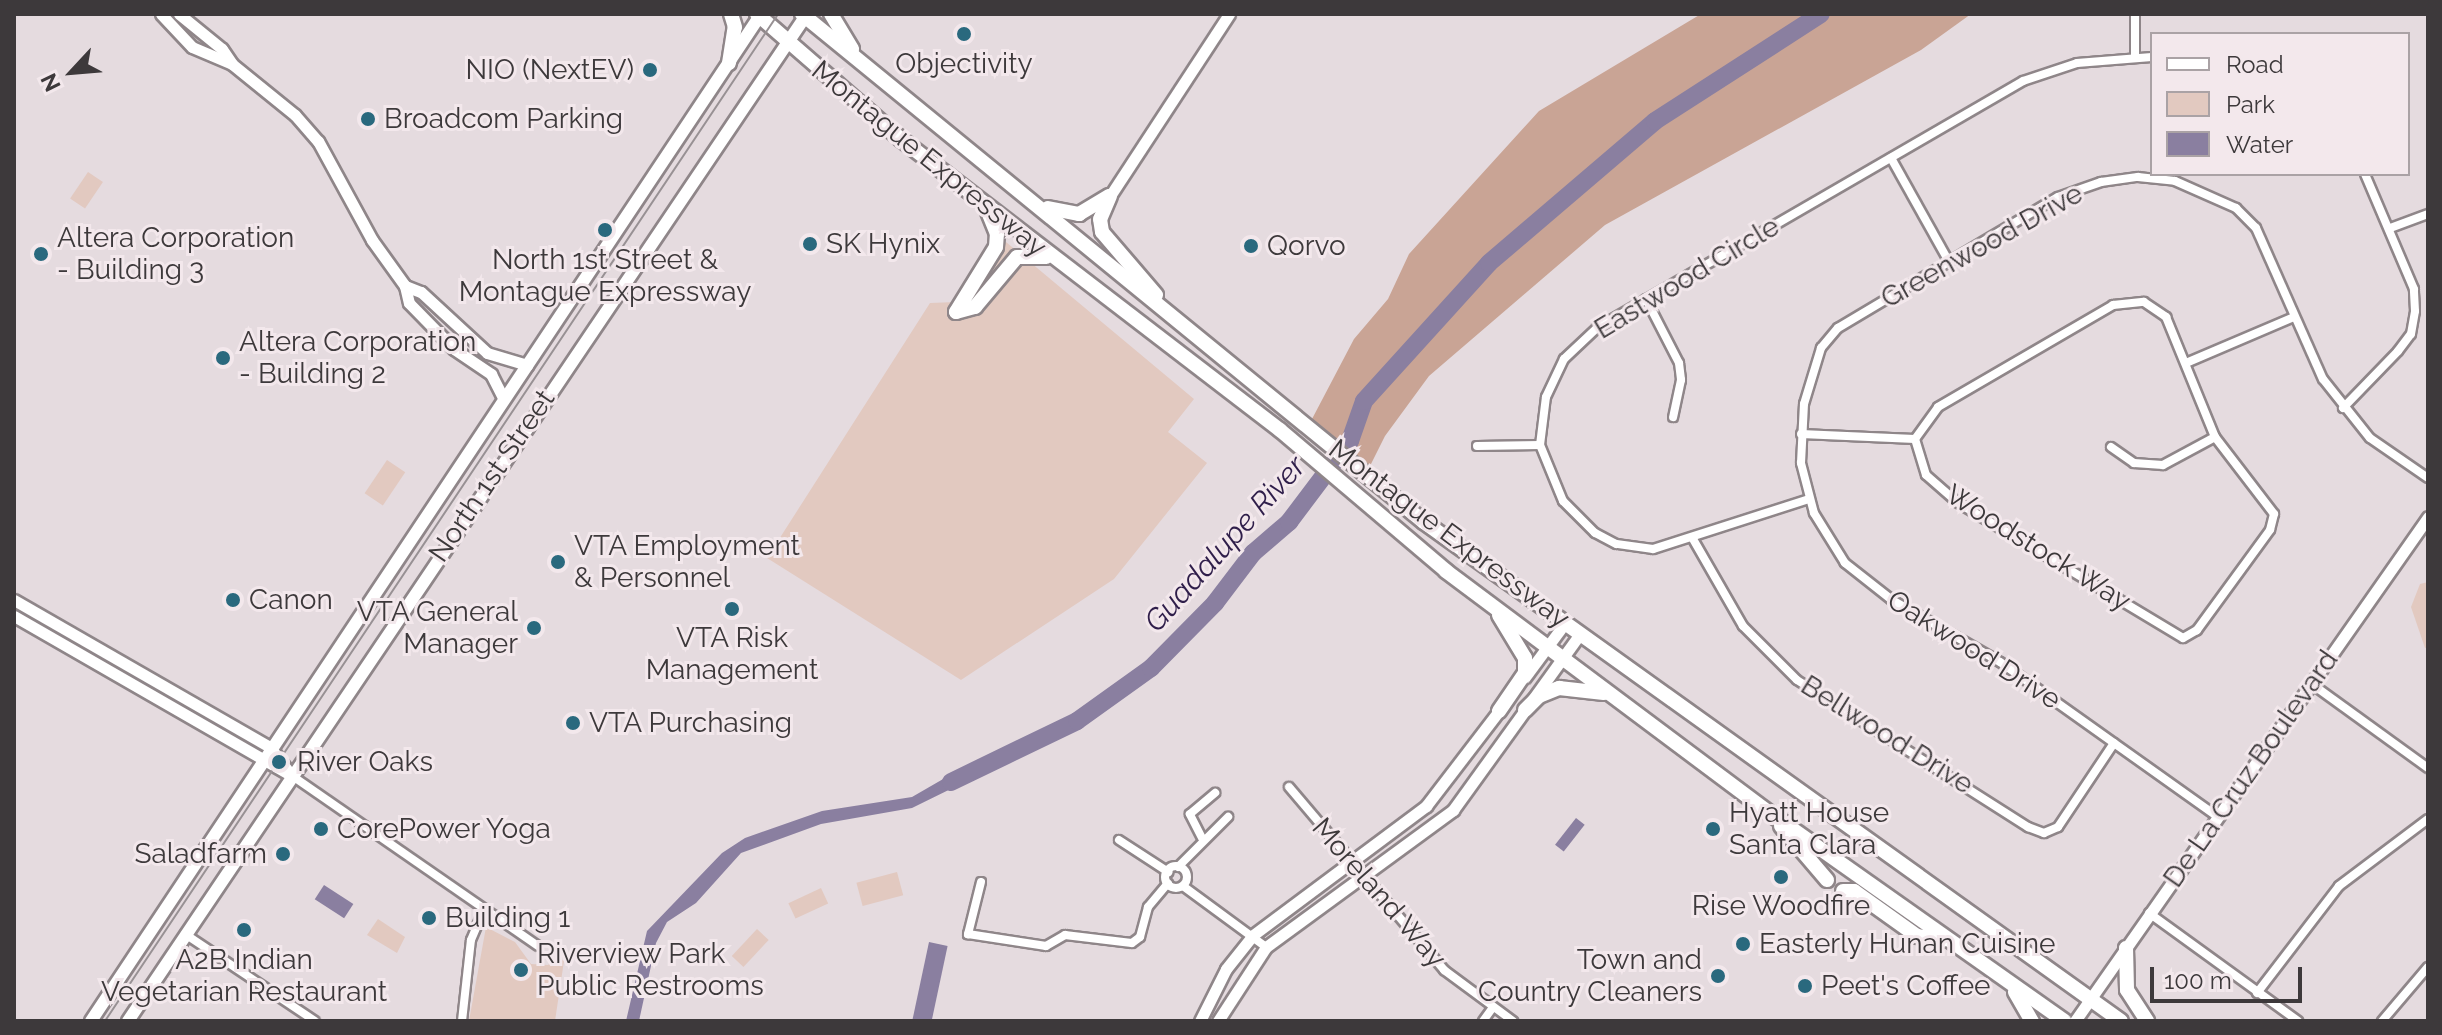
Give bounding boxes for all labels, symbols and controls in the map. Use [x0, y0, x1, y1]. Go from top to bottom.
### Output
marker: Objectivity [955, 25, 973, 43]
north arrow [32, 32, 112, 112]
legend [2150, 32, 2410, 176]
place label: Objectivity [895, 47, 1033, 81]
text: Road [2226, 50, 2284, 79]
place label: NIO (NextEV) [465, 53, 634, 87]
street label: Montague Expressway [805, 54, 1053, 264]
marker: NIO (NextEV) [641, 61, 659, 79]
text: N [35, 69, 66, 96]
text: Park [2226, 90, 2275, 119]
place label: Broadcom Parking [384, 102, 623, 136]
marker: Broadcom Parking [359, 110, 377, 128]
text: Water [2226, 130, 2293, 159]
street label: Greenwood Drive [1875, 177, 2089, 315]
street label: Eastwood Circle [1589, 210, 1785, 346]
place label: Altera Corporation - Building 3 [57, 221, 294, 287]
marker: North 1st Street & Montague Expressway [596, 221, 614, 239]
place label: SK Hynix [826, 227, 941, 261]
place label: Qorvo [1267, 229, 1346, 263]
marker: SK Hynix [801, 235, 819, 253]
marker: Qorvo [1242, 237, 1260, 255]
place label: North 1st Street & Montague Expressway [459, 243, 751, 309]
marker: Altera Corporation - Building 3 [32, 245, 50, 263]
place label: Altera Corporation - Building 2 [239, 325, 476, 391]
marker: Altera Corporation - Building 2 [214, 349, 232, 367]
street label: North 1st Street [422, 384, 562, 568]
street label: Montague Expressway [1322, 432, 1576, 636]
water label: Guadalupe River [1137, 449, 1313, 639]
street label: Woodstock Way [1939, 477, 2137, 619]
place label: VTA Employment & Personnel [574, 529, 801, 595]
marker: VTA Employment & Personnel [549, 553, 567, 571]
place label: Canon [249, 583, 333, 617]
street label: Oakwood Drive [1881, 583, 2067, 717]
marker: Canon [224, 591, 242, 609]
place label: VTA General Manager [356, 595, 518, 661]
marker: VTA Risk Management [723, 600, 741, 618]
marker: VTA General Manager [525, 619, 543, 637]
place label: VTA Risk Management [646, 621, 818, 687]
street label: De La Cruz Boulevard [2157, 644, 2345, 894]
street label: Bellwood Drive [1795, 669, 1979, 801]
place label: VTA Purchasing [589, 706, 793, 740]
marker: VTA Purchasing [564, 714, 582, 732]
place label: River Oaks [297, 745, 434, 779]
marker: River Oaks [268, 751, 290, 773]
place label: Hyatt House Santa Clara [1729, 796, 1889, 862]
street label: Moreland Way [1305, 811, 1453, 975]
place label: CorePower Yoga [337, 812, 552, 846]
marker: CorePower Yoga [312, 820, 330, 838]
marker: Hyatt House Santa Clara [1704, 820, 1722, 838]
place label: Saladfarm [134, 837, 267, 871]
marker: Saladfarm [274, 845, 292, 863]
marker: Rise Woodfire [1772, 868, 1790, 886]
place label: Rise Woodfire [1691, 889, 1871, 923]
place label: Building 1 [445, 901, 570, 935]
marker: Building 1 [420, 909, 438, 927]
marker: A2B Indian Vegetarian Restaurant [235, 921, 253, 939]
place label: Easterly Hunan Cuisine [1759, 927, 2056, 961]
marker: Easterly Hunan Cuisine [1734, 935, 1752, 953]
place label: Riverview Park Public Restrooms [537, 937, 764, 1003]
place label: A2B Indian Vegetarian Restaurant [101, 943, 387, 1009]
place label: Town and Country Cleaners [1477, 943, 1702, 1009]
scale bar [2154, 951, 2306, 1001]
marker: Riverview Park Public Restrooms [512, 961, 530, 979]
text: 100 m [2164, 966, 2232, 995]
marker: Town and Country Cleaners [1709, 967, 1727, 985]
place label: Peet's Coffee [1821, 969, 1991, 1003]
marker: Peet's Coffee [1796, 977, 1814, 995]

